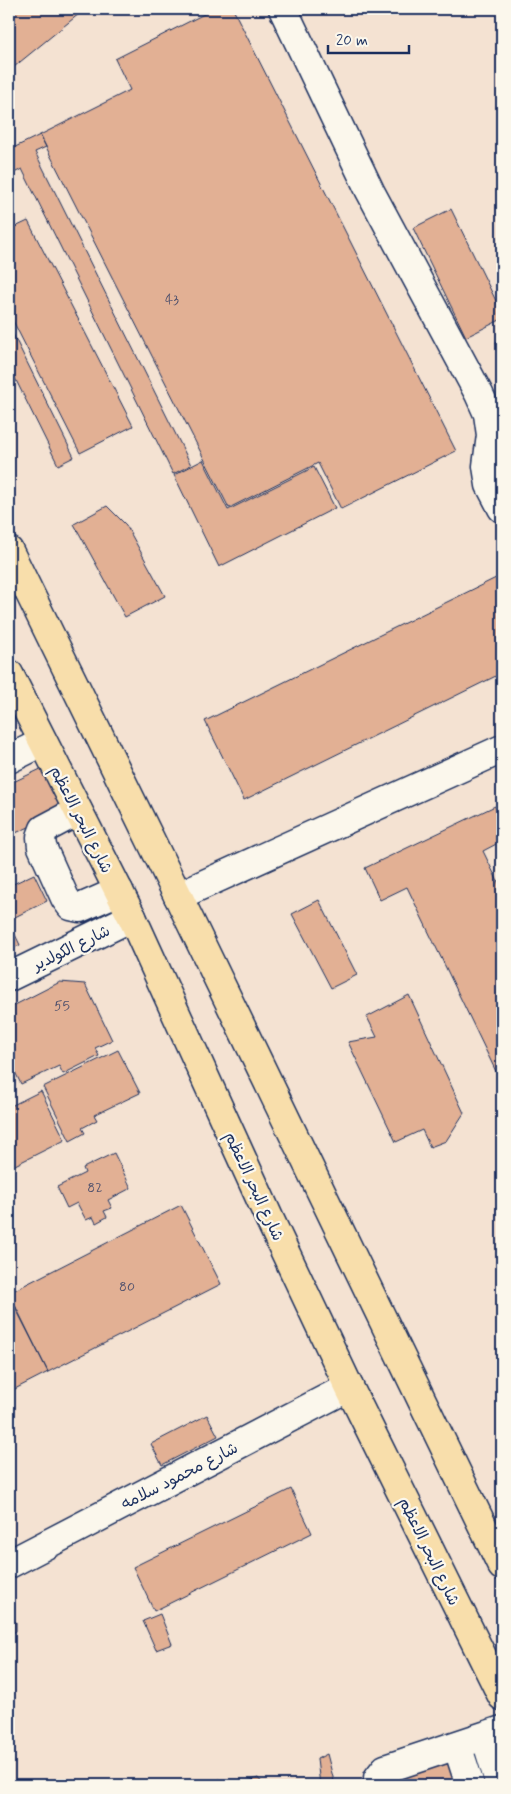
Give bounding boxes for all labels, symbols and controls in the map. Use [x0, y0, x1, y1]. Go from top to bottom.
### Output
scale bar [328, 22, 410, 54]
text: 20 m [336, 31, 368, 51]
house number: 43 [165, 291, 179, 309]
street label: شارع البحر الاعظم [44, 762, 117, 877]
street label: شارع الكولدير [28, 921, 114, 977]
house number: 55 [54, 997, 70, 1015]
street label: شارع البحر الاعظم [218, 1129, 288, 1245]
house number: 82 [87, 1179, 103, 1197]
house number: 80 [119, 1278, 135, 1296]
street label: شارع محمود سلامه [118, 1438, 242, 1515]
street label: شارع البحر الاعظم [392, 1494, 464, 1610]

